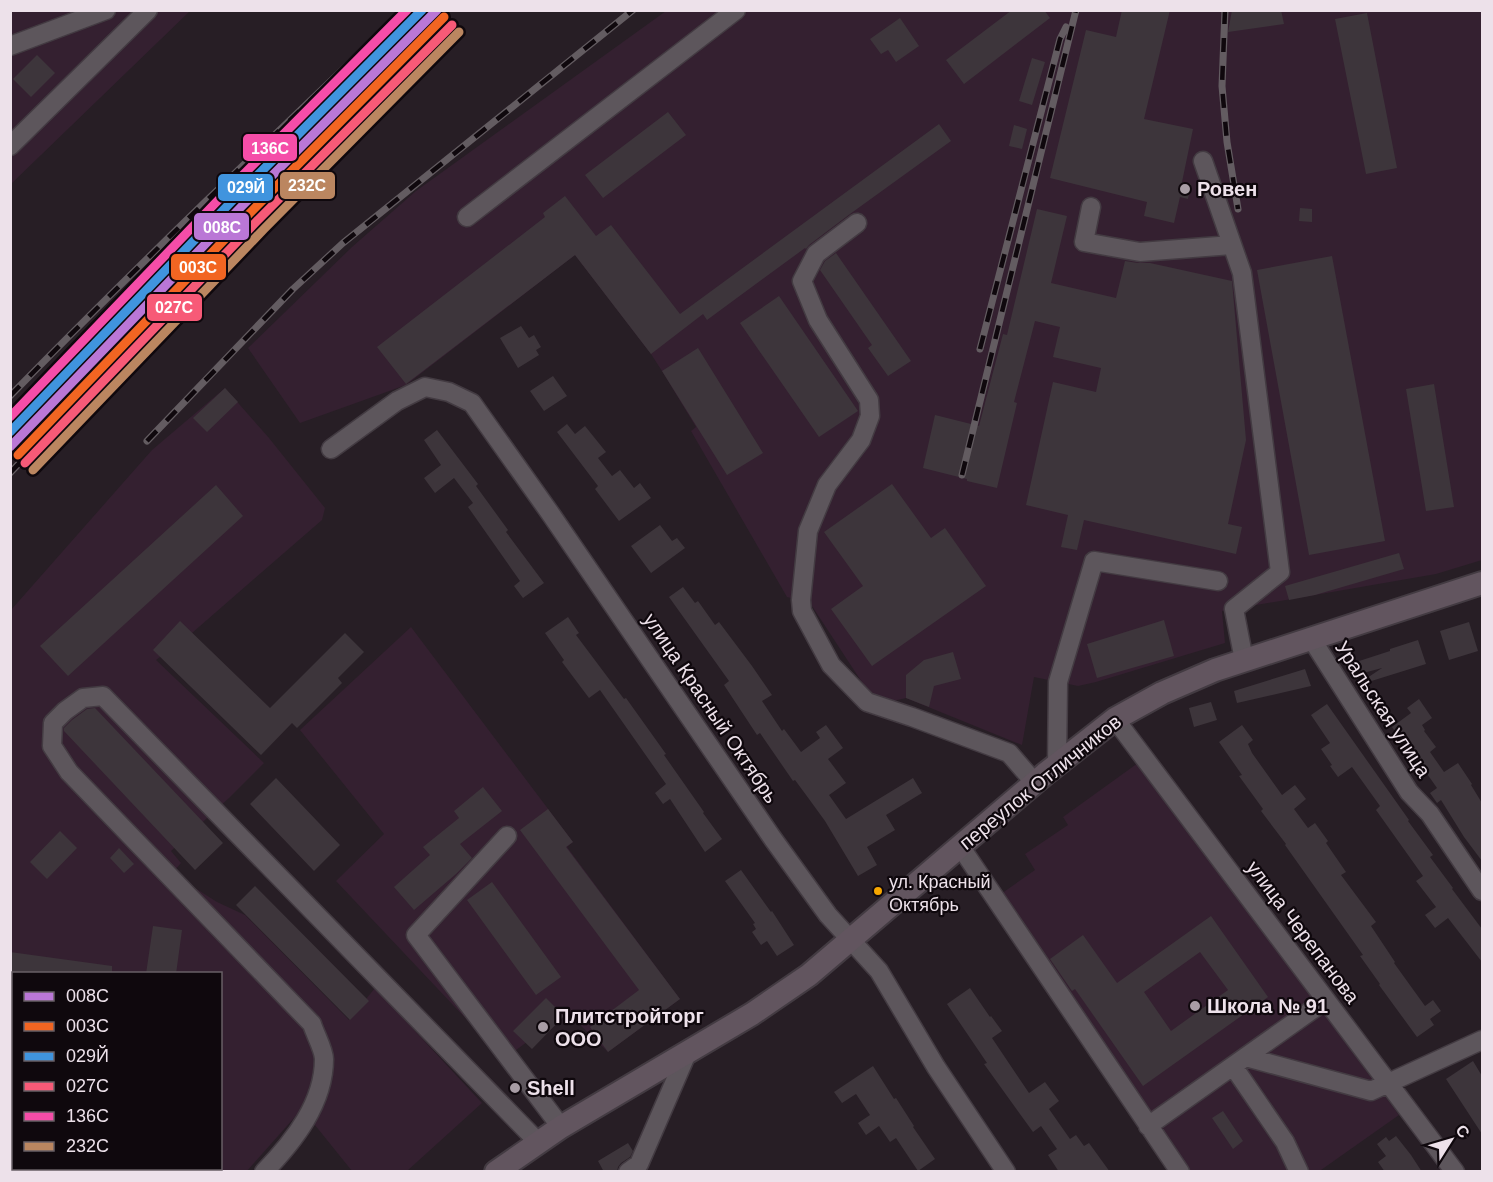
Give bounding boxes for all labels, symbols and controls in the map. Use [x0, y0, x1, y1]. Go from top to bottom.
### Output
line badge: 136С [242, 133, 298, 162]
text: 136С [251, 140, 290, 157]
line badge: 232C [279, 171, 336, 200]
line badge: 029Й [217, 173, 274, 202]
text: 232C [288, 177, 327, 194]
text: 029Й [227, 178, 265, 196]
place label: Ровен [1197, 178, 1257, 200]
marker: Ровен [1178, 182, 1192, 196]
line badge: 008С [193, 212, 250, 241]
text: 008С [203, 219, 242, 236]
line badge: 003С [170, 253, 227, 281]
text: 003С [179, 259, 218, 276]
line badge: 027С [146, 293, 203, 322]
text: 027С [155, 299, 194, 316]
street label: улица Красный Октябрь [639, 609, 783, 807]
street label: Уральская улица [1331, 637, 1436, 782]
street label: переулок Отличников [955, 710, 1125, 854]
street label: улица Черепанова [1242, 856, 1364, 1008]
place label: ул. Красный Октябрь [889, 872, 991, 915]
marker: ул. Красный Октябрь [872, 885, 884, 897]
legend [12, 972, 222, 1170]
text: 008С [66, 986, 109, 1006]
place label: Школа № 91 [1207, 995, 1328, 1017]
marker: Школа № 91 [1188, 999, 1202, 1013]
place label: Плитстройторг ООО [555, 1005, 704, 1050]
text: 003С [66, 1016, 109, 1036]
marker: Плитстройторг ООО [536, 1020, 550, 1034]
text: 029Й [66, 1045, 109, 1066]
text: 027С [66, 1076, 109, 1096]
place label: Shell [527, 1077, 575, 1099]
marker: Shell [508, 1081, 522, 1095]
text: 136С [66, 1106, 109, 1126]
north arrow [1421, 1110, 1481, 1170]
text: С [1452, 1122, 1473, 1141]
text: 232C [66, 1136, 109, 1156]

